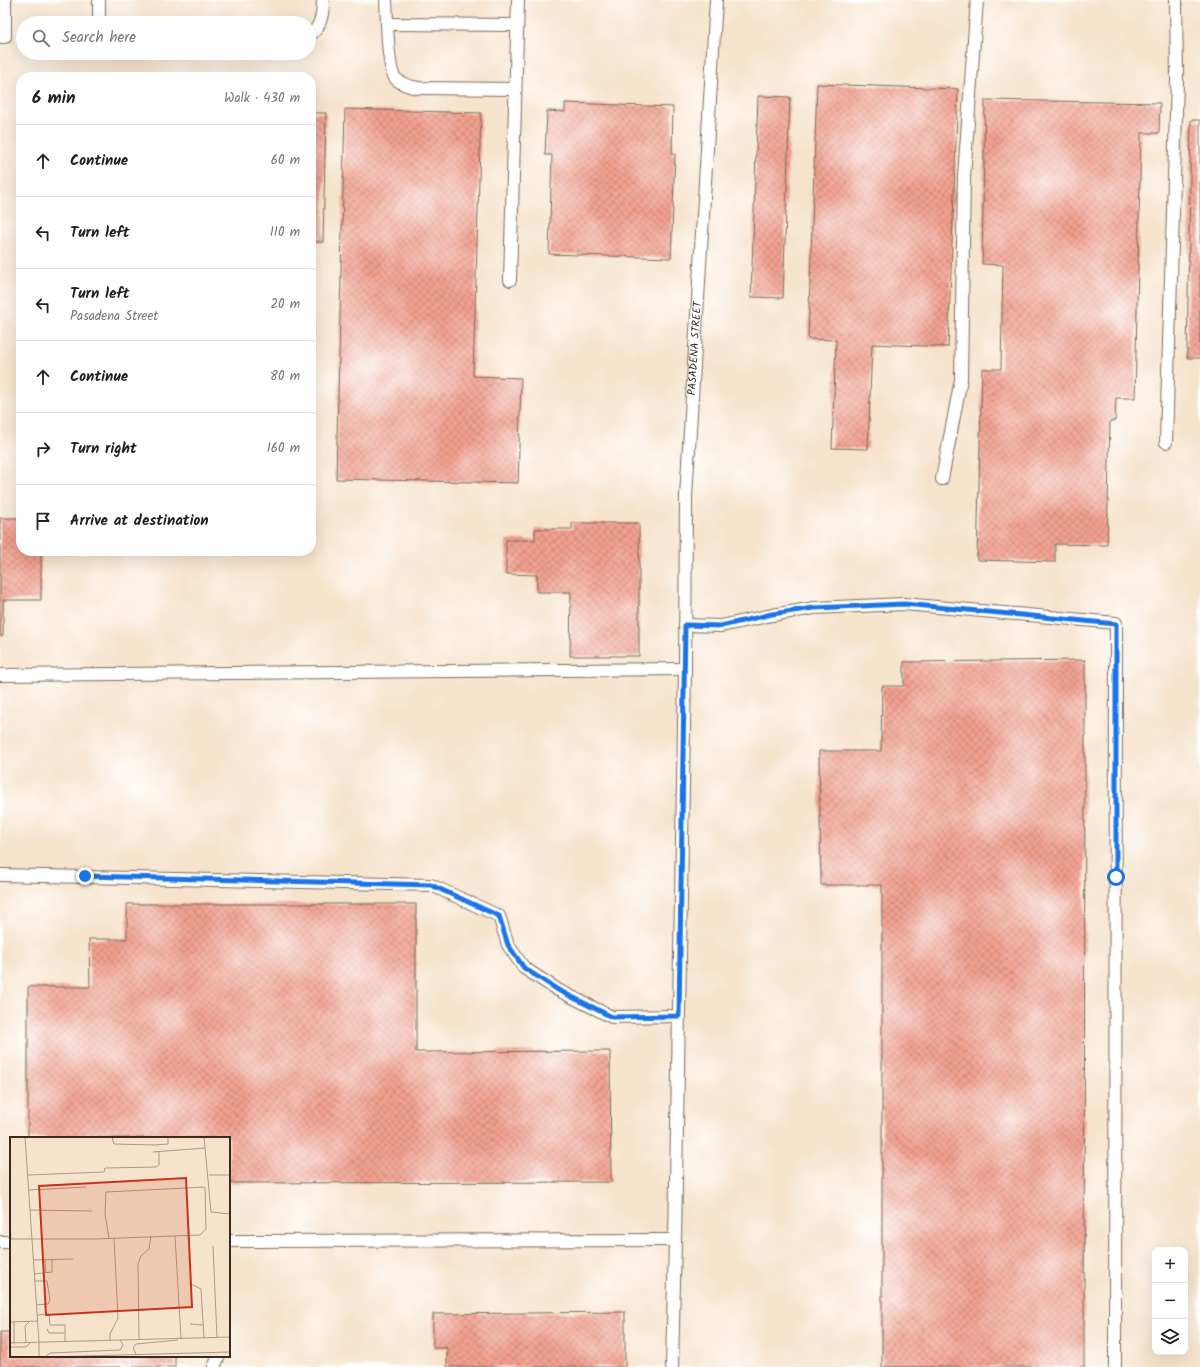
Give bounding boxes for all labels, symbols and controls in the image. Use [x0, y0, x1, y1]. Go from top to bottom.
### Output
search box [16, 16, 316, 60]
text: Search here [62, 26, 136, 50]
icon: search [30, 27, 52, 49]
text: 6 min [32, 85, 76, 112]
text: Walk · 430 m [224, 88, 300, 109]
text: Continue [70, 149, 128, 173]
icon: ahead [32, 150, 54, 172]
text: 60 m [271, 150, 300, 171]
text: Turn left [70, 221, 130, 245]
icon: left [32, 222, 54, 244]
text: 110 m [270, 222, 300, 243]
text: Turn left [70, 282, 130, 306]
icon: left [32, 294, 54, 316]
text: 20 m [270, 294, 300, 315]
street label: PASADENA STREET [683, 300, 707, 396]
text: Pasadena Street [70, 306, 158, 327]
text: Continue [70, 365, 128, 389]
icon: ahead [32, 366, 54, 388]
text: 80 m [270, 366, 300, 387]
text: Turn right [70, 437, 137, 461]
icon: right [32, 438, 54, 460]
text: 160 m [267, 438, 300, 459]
text: Arrive at destination [70, 509, 209, 533]
icon: arrive [32, 510, 54, 532]
route end [76, 867, 94, 885]
route start [1107, 868, 1125, 886]
inset map [10, 1137, 230, 1357]
map controls [1152, 1247, 1188, 1355]
button: + [1152, 1247, 1188, 1283]
button: − [1152, 1283, 1188, 1319]
button: layers [1152, 1319, 1188, 1355]

